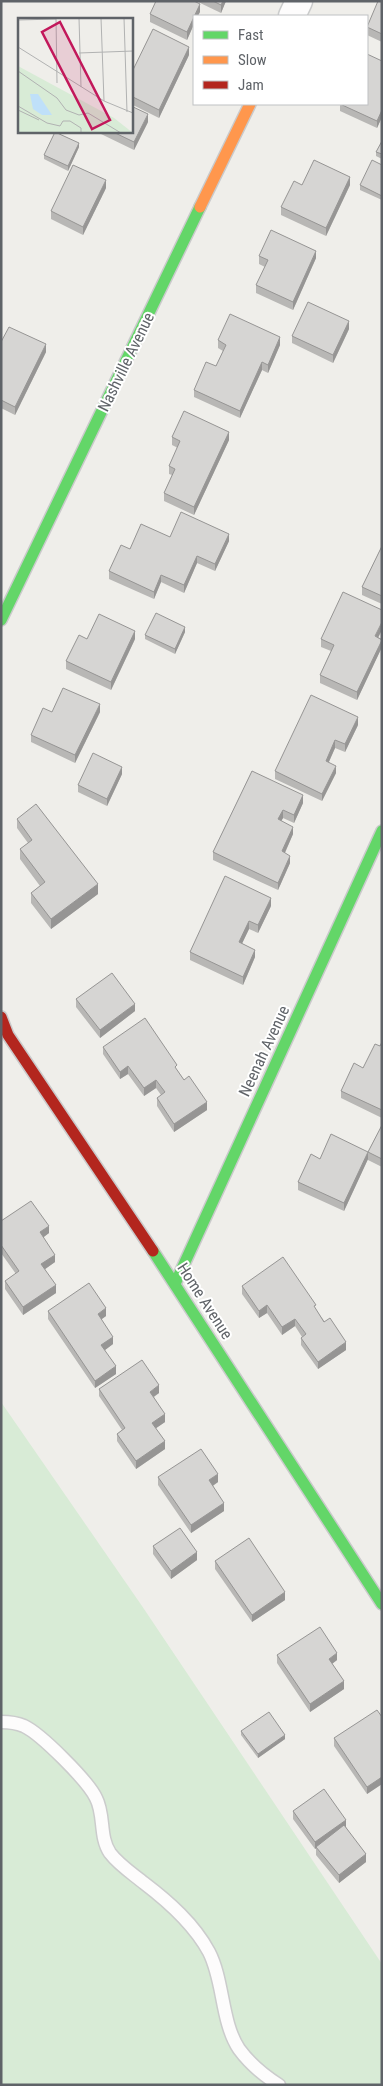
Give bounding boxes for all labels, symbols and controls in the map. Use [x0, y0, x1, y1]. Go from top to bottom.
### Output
legend [193, 15, 368, 105]
inset map [18, 18, 132, 132]
text: Fast [238, 26, 263, 44]
text: Slow [238, 51, 267, 69]
text: Jam [238, 76, 264, 94]
street label: Nashville Avenue [94, 309, 158, 415]
street label: Neenah Avenue [235, 1003, 293, 1099]
street label: Home Avenue [173, 1259, 237, 1343]

